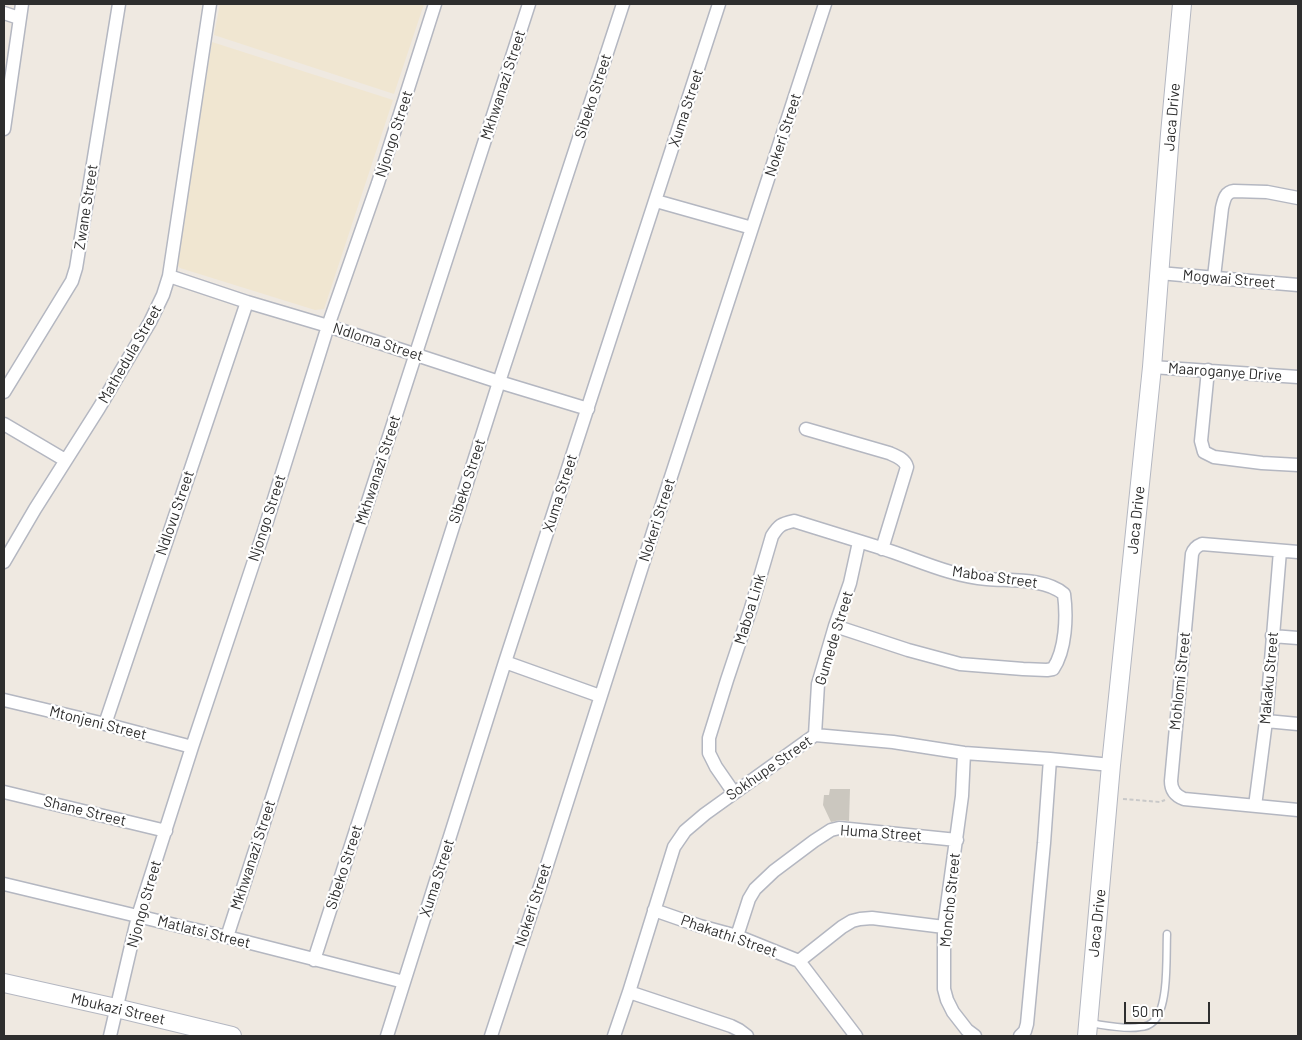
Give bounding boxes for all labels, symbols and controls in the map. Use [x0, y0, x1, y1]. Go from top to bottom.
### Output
street label: Mkhwanazi Street [477, 28, 529, 142]
street label: Sibeko Street [571, 51, 615, 141]
street label: Xuma Street [665, 67, 707, 149]
street label: Jaca Drive [1160, 82, 1184, 152]
street label: Njongo Street [371, 88, 417, 180]
street label: Nokeri Street [761, 91, 805, 179]
street label: Zwane Street [70, 163, 102, 251]
street label: Mogwai Street [1182, 266, 1276, 292]
street label: Mathedula Street [94, 301, 166, 407]
street label: Ndloma Street [331, 319, 425, 365]
street label: Maaroganye Drive [1167, 359, 1283, 385]
street label: Mkhwanazi Street [352, 413, 404, 527]
street label: Sibeko Street [445, 436, 489, 526]
street label: Xuma Street [539, 452, 581, 534]
street label: Ndlovu Street [152, 468, 198, 558]
street label: Njongo Street [244, 472, 290, 564]
street label: Nokeri Street [635, 476, 679, 564]
street label: Jaca Drive [1123, 485, 1149, 555]
street label: Maboa Street [951, 562, 1039, 592]
street label: Maboa Link [731, 571, 769, 647]
street label: Gumede Street [811, 589, 857, 687]
street label: Mohlomi Street [1166, 631, 1194, 731]
street label: Makaku Street [1256, 631, 1282, 725]
street label: Mtonjeni Street [47, 702, 149, 744]
street label: Sokhupe Street [723, 732, 815, 804]
street label: Shane Street [42, 792, 128, 830]
street label: Mkhwanazi Street [227, 798, 279, 912]
street label: Huma Street [840, 821, 922, 845]
street label: Sibeko Street [322, 822, 366, 912]
street label: Xuma Street [416, 837, 458, 919]
street label: Moncho Street [936, 852, 964, 948]
street label: Njongo Street [123, 858, 165, 950]
street label: Nokeri Street [511, 861, 555, 949]
street label: Jaca Drive [1084, 888, 1110, 958]
street label: Phakathi Street [678, 911, 780, 961]
street label: Matlatsi Street [156, 912, 252, 952]
street label: Mbukazi Street [69, 989, 167, 1029]
scale bar [1127, 992, 1213, 1024]
text: 50 m [1132, 1002, 1164, 1020]

